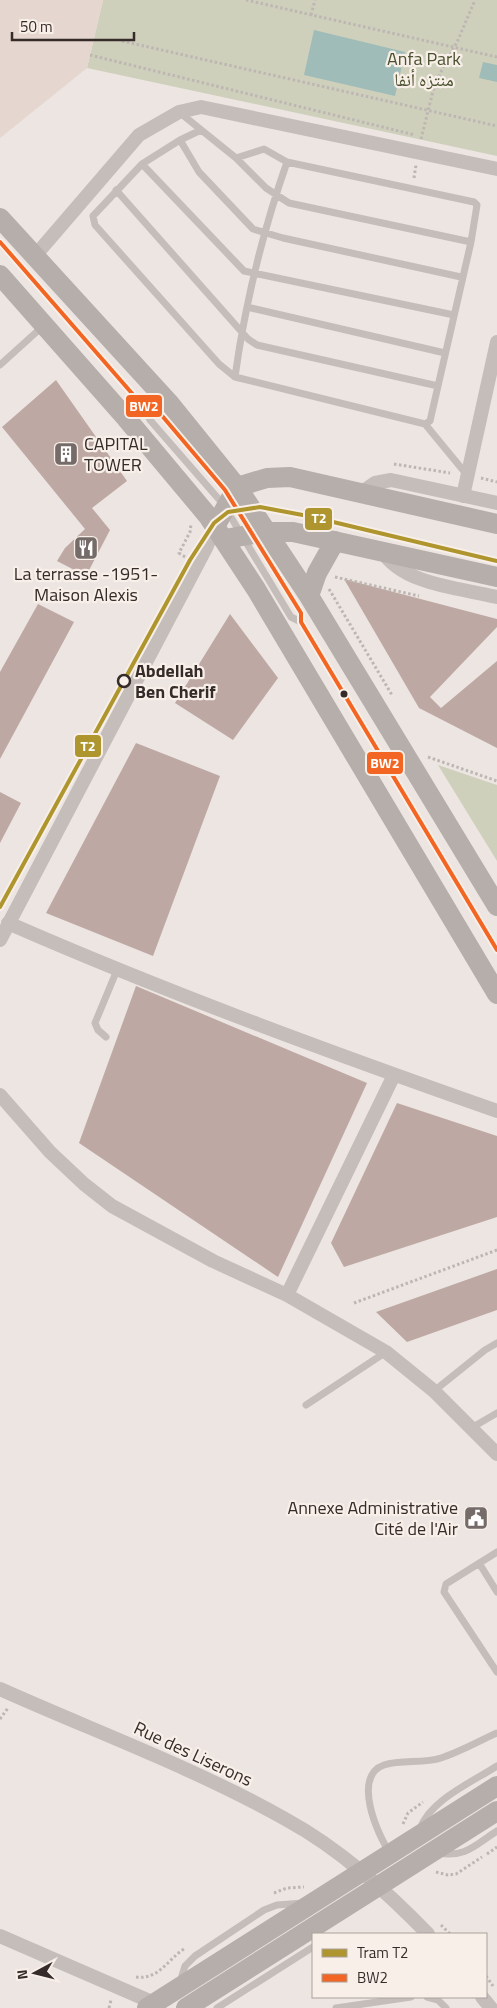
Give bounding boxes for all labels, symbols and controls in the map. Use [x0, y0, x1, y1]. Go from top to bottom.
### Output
scale bar [12, 10, 135, 42]
text: 50 m [20, 15, 53, 38]
park label: Anfa Park منتزه أنفا [387, 45, 461, 93]
line badge: BW2 [125, 394, 163, 418]
text: BW2 [129, 395, 159, 416]
place label: CAPITAL TOWER [84, 430, 148, 478]
building icon: CAPITAL TOWER [53, 441, 79, 467]
line badge: T2 [304, 507, 333, 531]
text: T2 [311, 507, 327, 528]
restaurant icon: La terrasse -1951- Maison Alexis [73, 535, 99, 561]
place label: La terrasse -1951- Maison Alexis [14, 560, 158, 608]
place label: Abdellah Ben Cherif [135, 657, 216, 705]
marker: Abdellah Ben Cherif [117, 674, 131, 688]
unlabelled marker [339, 689, 349, 699]
line badge: T2 [74, 734, 102, 758]
text: T2 [80, 735, 96, 756]
line badge: BW2 [366, 751, 404, 775]
text: BW2 [370, 752, 400, 773]
place label: Annexe Administrative Cité de l'Air [287, 1494, 458, 1542]
public building icon: Annexe Administrative Cité de l'Air [463, 1505, 489, 1531]
street label: Rue des Liserons [129, 1714, 257, 1793]
legend [312, 1933, 487, 1998]
text: Tram T2 [357, 1941, 408, 1964]
north arrow [10, 1948, 60, 1998]
text: BW2 [357, 1966, 388, 1989]
text: N [11, 1969, 33, 1981]

